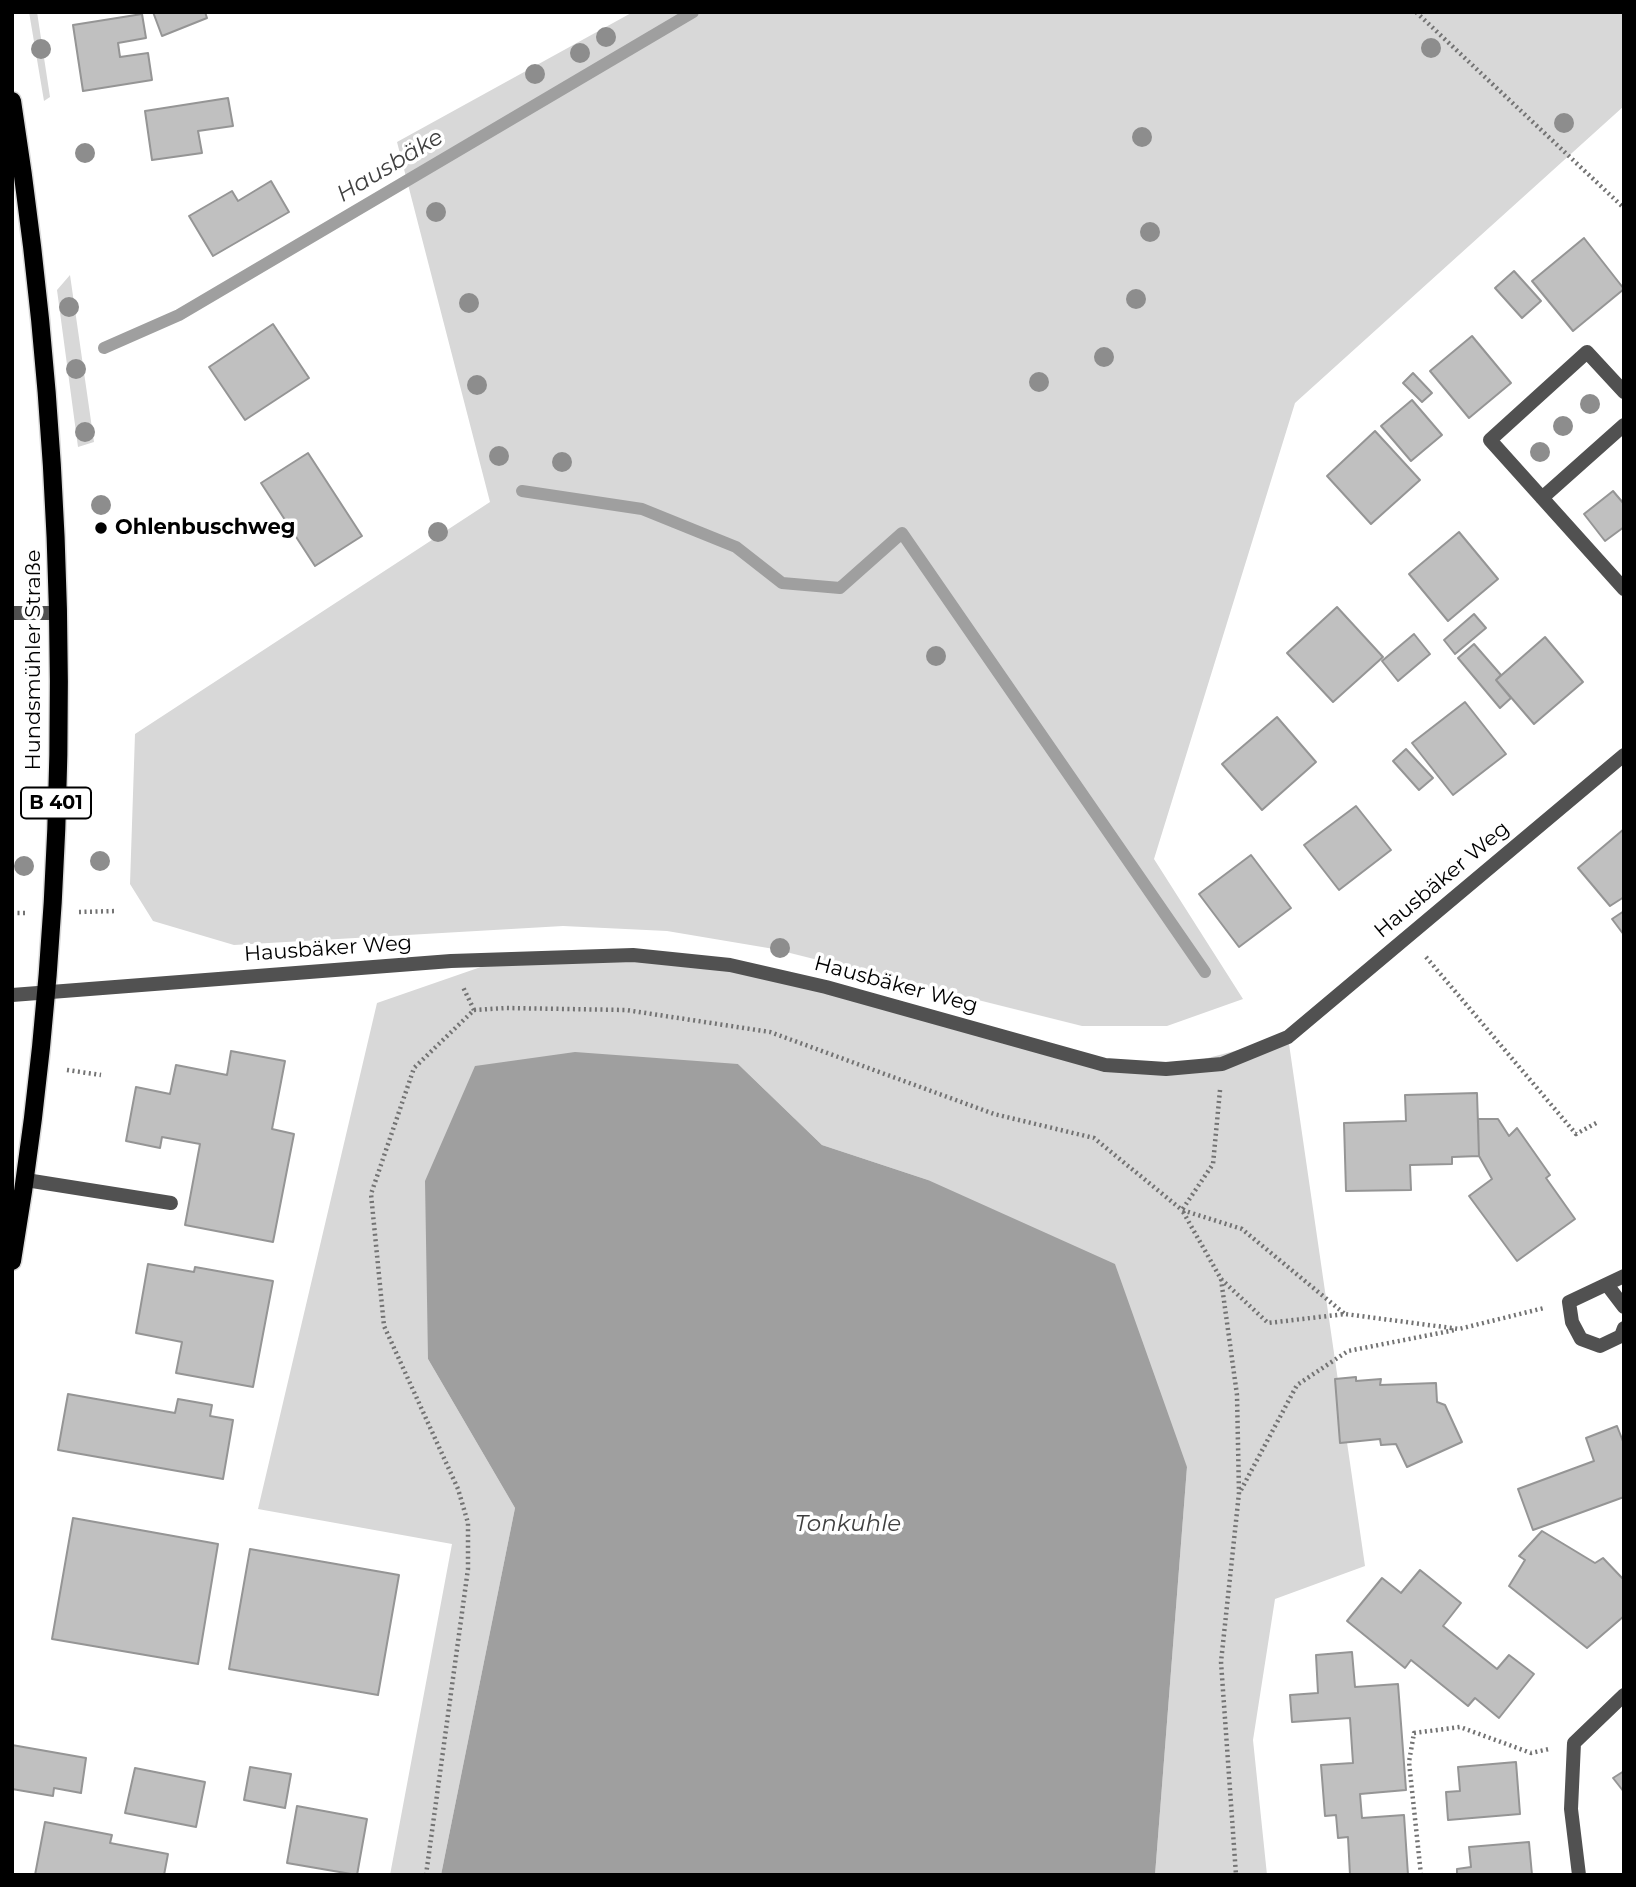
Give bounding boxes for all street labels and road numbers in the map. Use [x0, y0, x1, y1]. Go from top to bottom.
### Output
street label: Hundsmühler Straße [21, 550, 47, 770]
road number: B 401 [21, 788, 91, 818]
street label: Hausbäker Weg [1369, 816, 1515, 944]
street label: Hausbäker Weg [243, 931, 413, 967]
street label: Hausbäker Weg [811, 951, 981, 1019]

